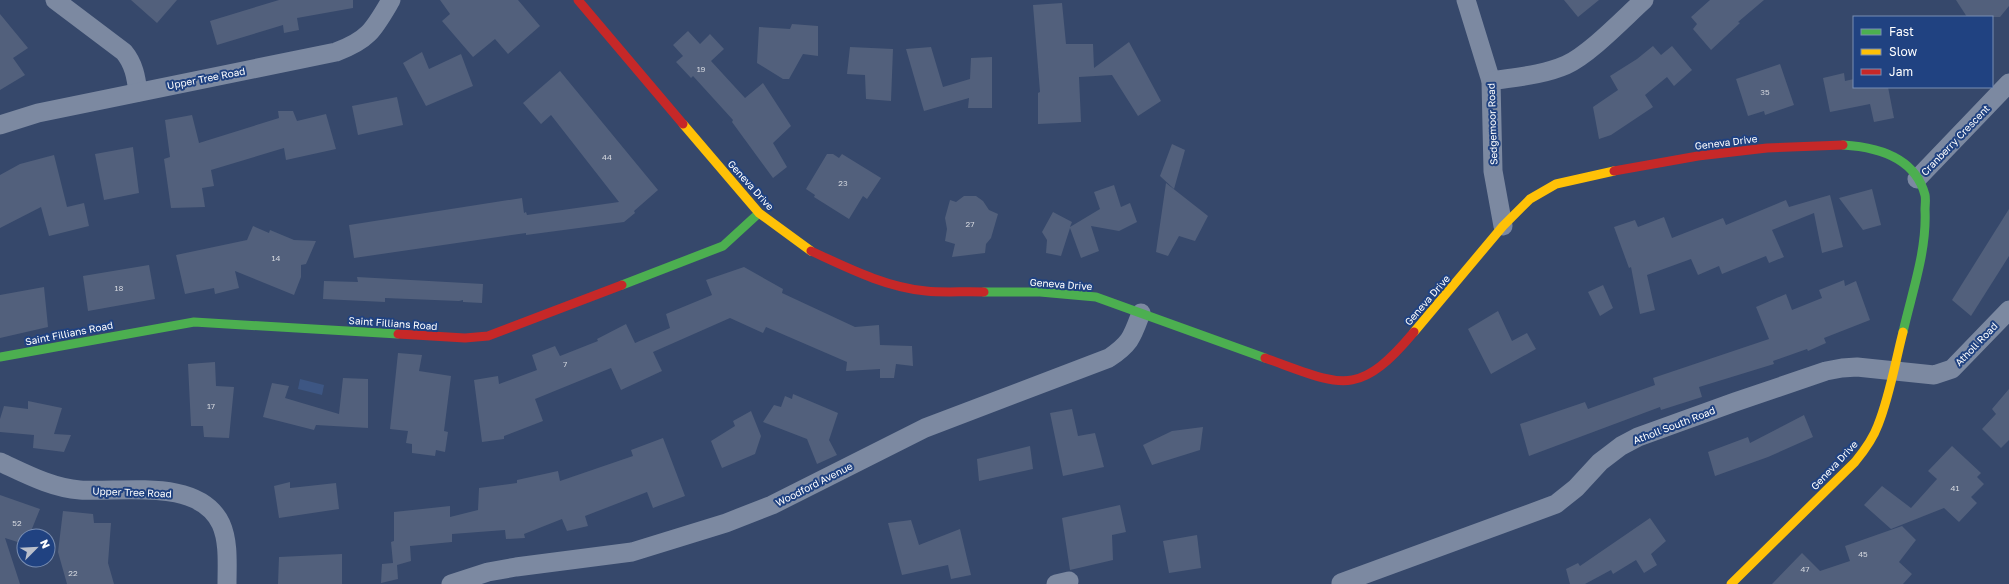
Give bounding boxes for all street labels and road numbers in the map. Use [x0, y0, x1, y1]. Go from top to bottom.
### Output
street label: Upper Tree Road [166, 65, 246, 91]
street label: Sedgemoor Road [1485, 83, 1499, 165]
street label: Cranberry Crescent [1918, 102, 1992, 178]
street label: Geneva Drive [1694, 132, 1758, 152]
street label: Geneva Drive [726, 158, 777, 213]
street label: Geneva Drive [1402, 272, 1452, 328]
street label: Geneva Drive [1029, 276, 1093, 292]
street label: Saint Fillians Road [348, 314, 438, 332]
street label: Saint Fillians Road [24, 319, 114, 347]
street label: Atholl Road [1952, 320, 2000, 368]
street label: Atholl South Road [1631, 404, 1717, 446]
street label: Geneva Drive [1808, 438, 1860, 492]
street label: Woodford Avenue [774, 459, 855, 509]
street label: Upper Tree Road [92, 485, 172, 499]

